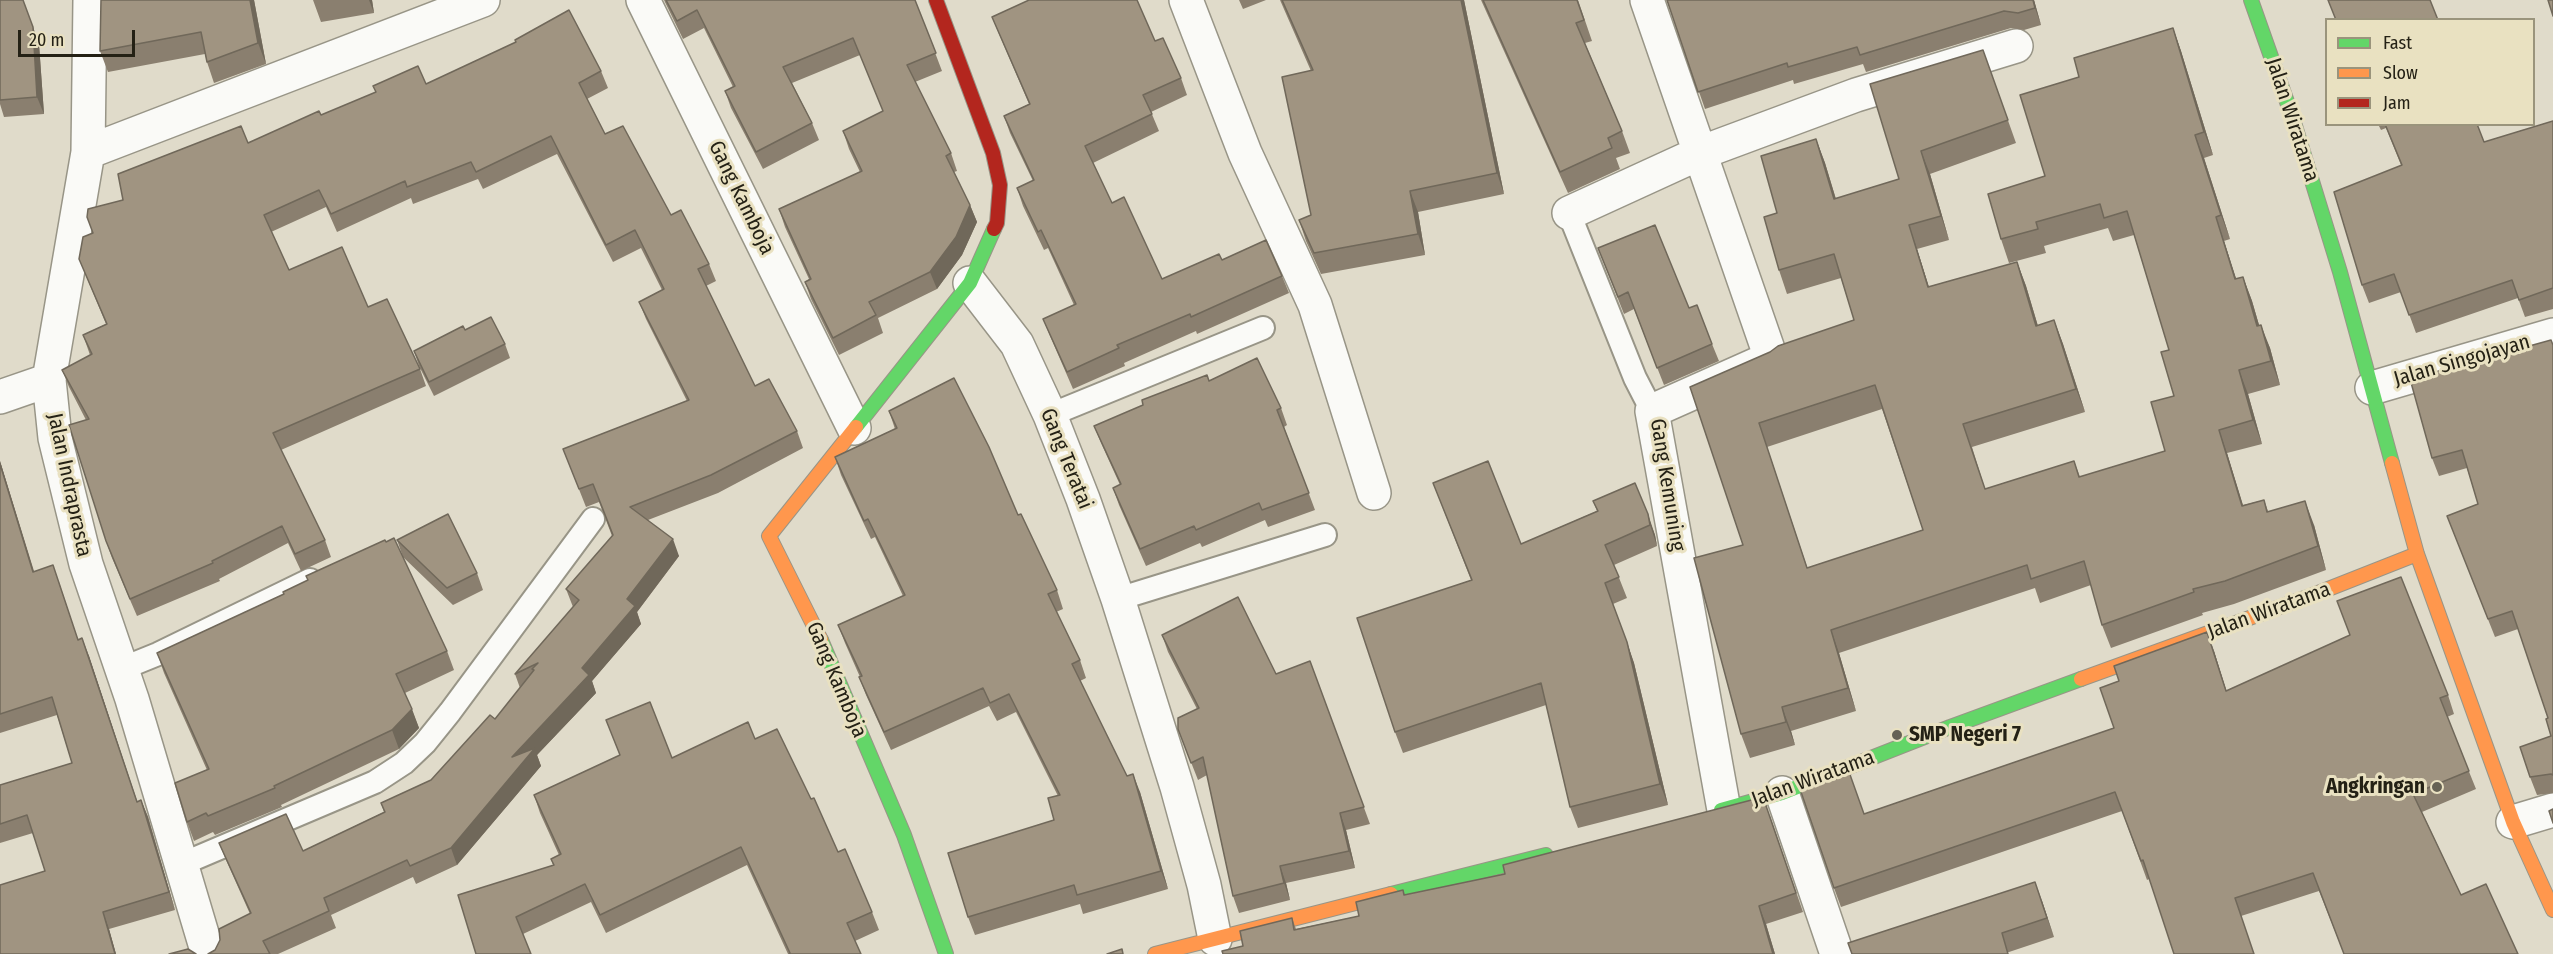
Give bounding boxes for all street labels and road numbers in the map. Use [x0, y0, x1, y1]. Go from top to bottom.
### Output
street label: Jalan Wiratama [2260, 55, 2324, 185]
street label: Gang Kamboja [703, 137, 779, 259]
street label: Jalan Singojayan [2391, 330, 2533, 392]
street label: Gang Teratai [1034, 405, 1098, 513]
street label: Jalan Indraprasta [41, 411, 97, 559]
street label: Gang Kemuning [1644, 417, 1690, 553]
street label: Jalan Wiratama [2204, 577, 2334, 645]
street label: Gang Kamboja [800, 618, 872, 742]
street label: Jalan Wiratama [1748, 745, 1878, 813]

